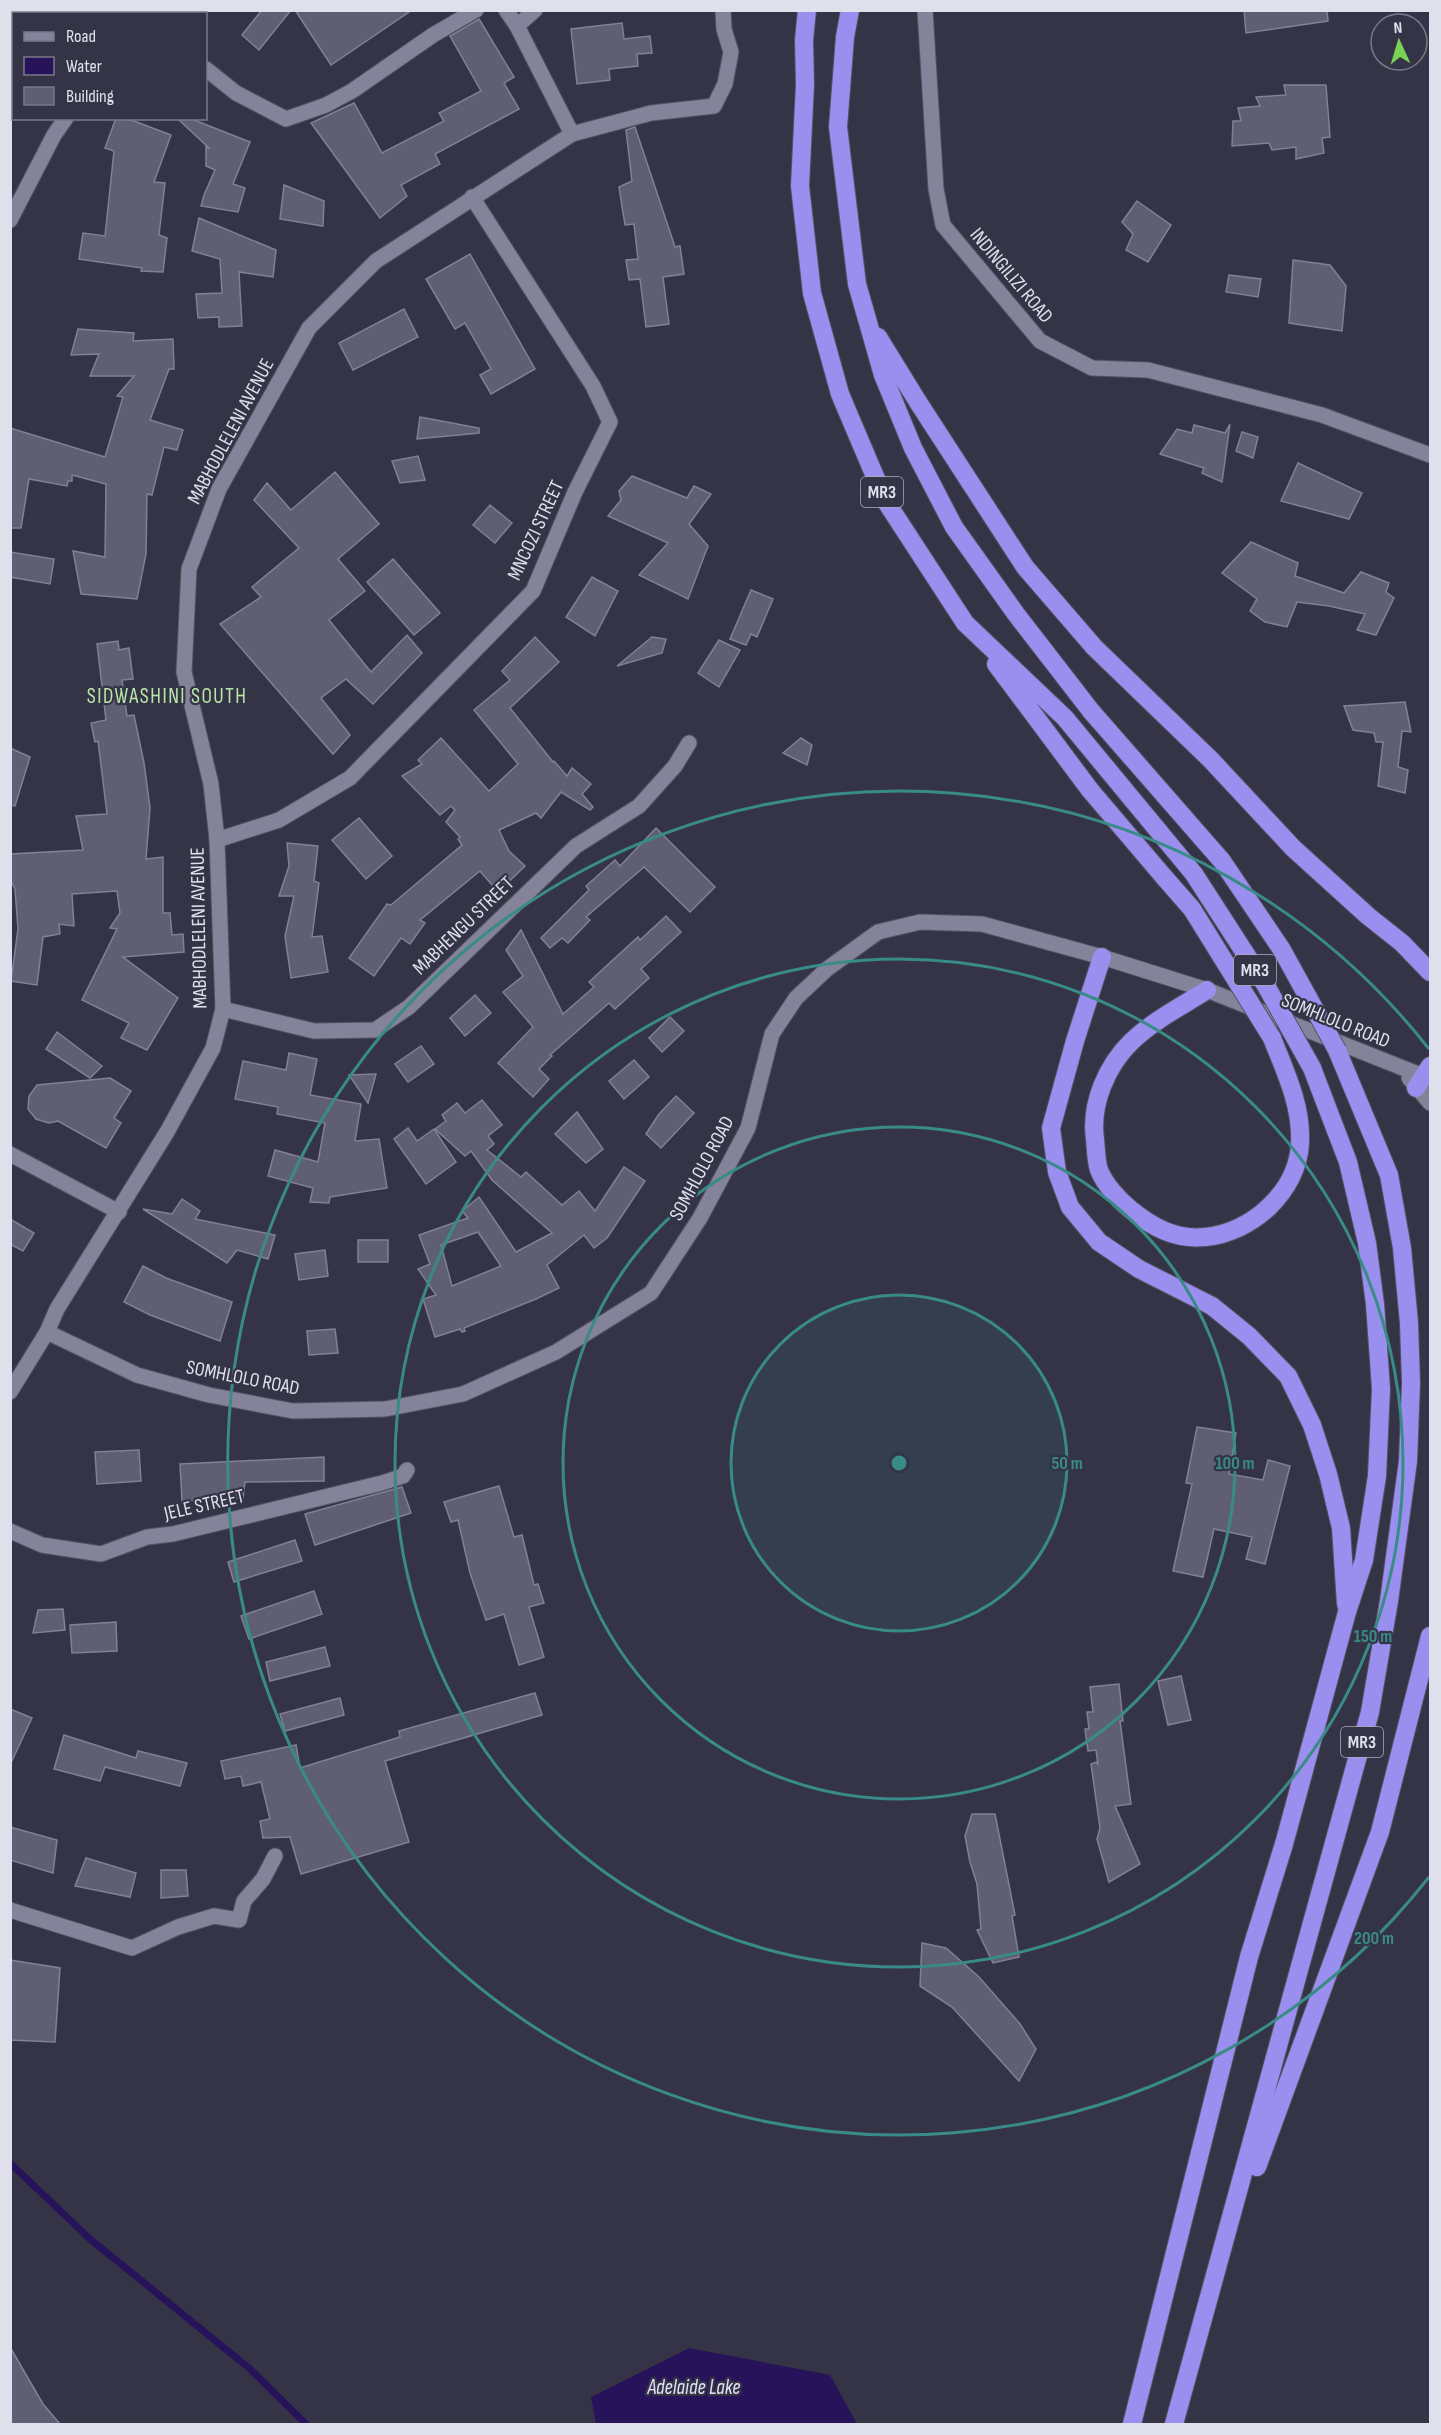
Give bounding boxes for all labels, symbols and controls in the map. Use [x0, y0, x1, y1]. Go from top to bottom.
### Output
legend [12, 12, 207, 120]
north arrow [1369, 12, 1429, 72]
text: N [1393, 19, 1403, 38]
text: Road [66, 26, 96, 47]
text: Water [66, 56, 102, 77]
text: Building [66, 86, 114, 107]
street label: INDINGILIZI ROAD [965, 223, 1058, 328]
street label: MABHODLELENI AVENUE [182, 355, 279, 508]
street label: MNCOZI STREET [502, 477, 569, 584]
road number: MR3 [861, 477, 903, 507]
district label: SIDWASHINI SOUTH [87, 684, 247, 709]
street label: MABHODLELENI AVENUE [186, 847, 212, 1009]
street label: MABHENGU STREET [408, 871, 519, 980]
road number: MR3 [1234, 955, 1276, 985]
street label: SOMHLOLO ROAD [1278, 988, 1393, 1054]
street label: SOMHLOLO ROAD [664, 1112, 739, 1225]
street label: SOMHLOLO ROAD [184, 1355, 301, 1401]
centre of rings [889, 1453, 909, 1473]
text: 50 m [1051, 1453, 1083, 1474]
text: 100 m [1216, 1453, 1255, 1474]
street label: JELE STREET [161, 1484, 247, 1526]
text: 150 m [1354, 1626, 1392, 1647]
road number: MR3 [1341, 1727, 1383, 1757]
text: 200 m [1354, 1928, 1394, 1949]
water label: Adelaide Lake [646, 2375, 741, 2400]

